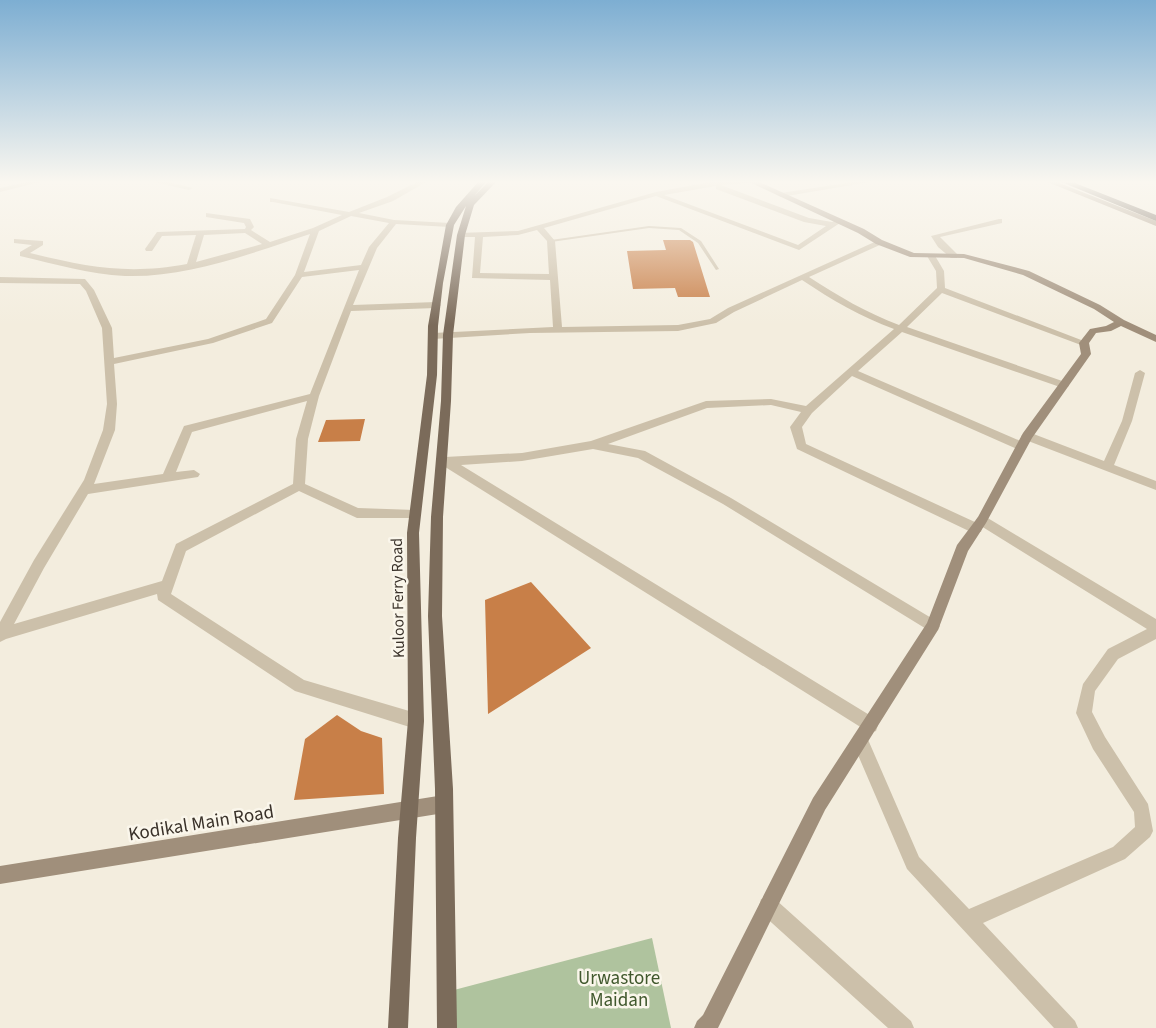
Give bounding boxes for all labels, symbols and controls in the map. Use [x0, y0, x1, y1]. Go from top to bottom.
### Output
street label: Kuloor Ferry Road [386, 538, 410, 658]
street label: Kodikal Main Road [127, 799, 276, 848]
park label: Urwastore Maidan [578, 965, 660, 1014]

